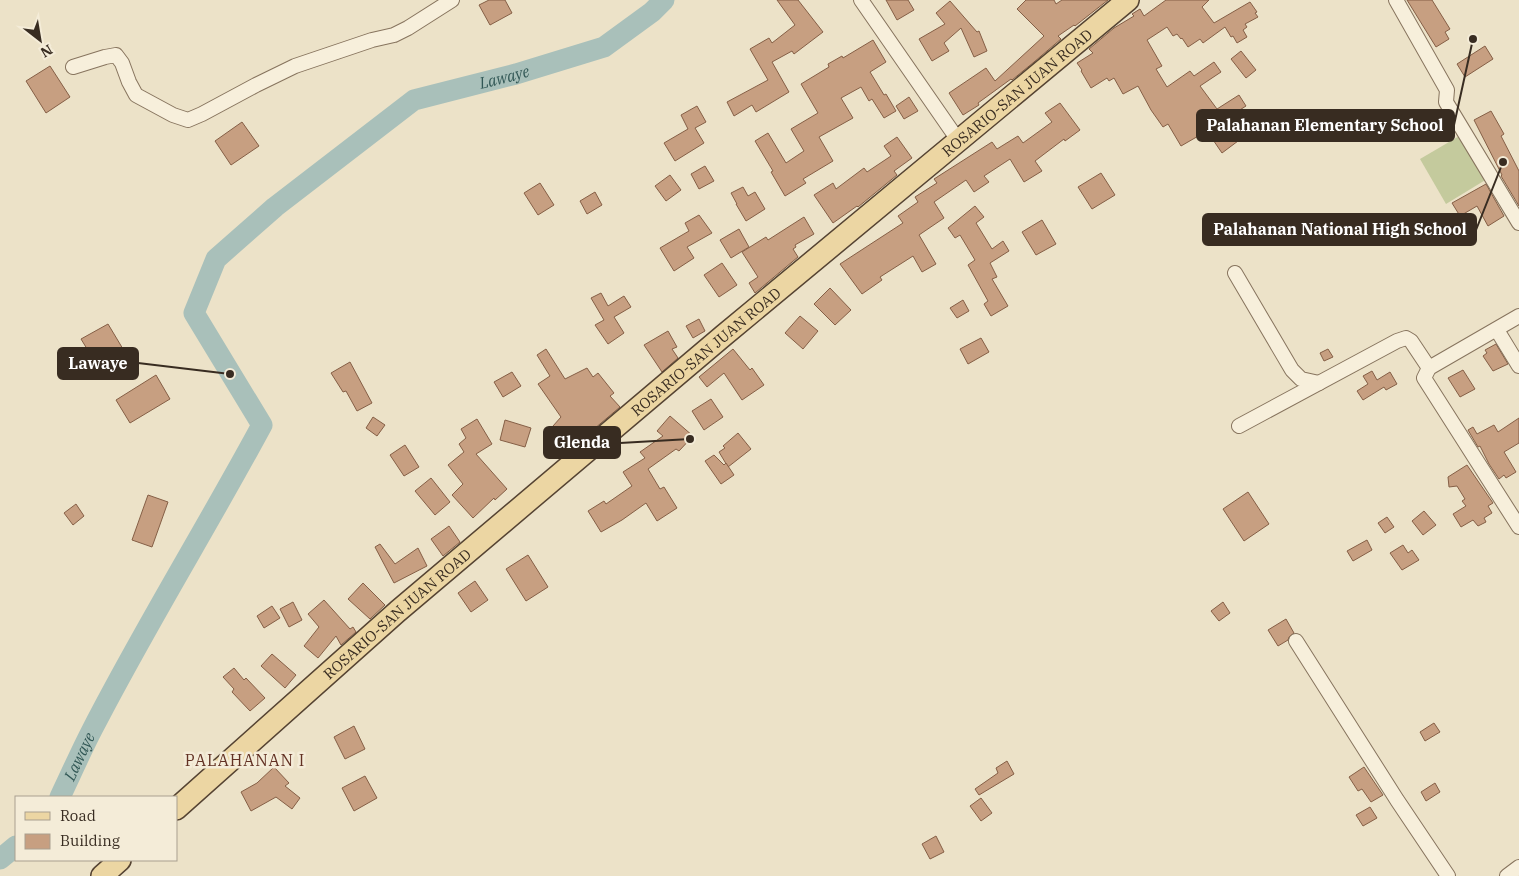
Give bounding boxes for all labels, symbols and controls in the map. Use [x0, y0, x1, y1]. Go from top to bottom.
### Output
north arrow [15, 15, 65, 65]
street label: ROSARIO-SAN JUAN ROAD [938, 24, 1096, 160]
text: N [37, 41, 56, 62]
water label: Lawaye [476, 61, 532, 93]
callout: Palahanan Elementary School [1197, 110, 1454, 141]
text: Palahanan Elementary School [1206, 115, 1444, 135]
callout: Palahanan National High School [1203, 214, 1476, 245]
text: Palahanan National High School [1213, 219, 1467, 239]
street label: ROSARIO-SAN JUAN ROAD [627, 283, 784, 420]
callout: Lawaye [58, 348, 138, 379]
text: Lawaye [68, 353, 128, 373]
callout: Glenda [544, 427, 620, 458]
text: Glenda [554, 432, 610, 452]
street label: ROSARIO-SAN JUAN ROAD [319, 544, 475, 683]
water label: Lawaye [59, 729, 99, 784]
district label: PALAHANAN I [185, 750, 305, 770]
legend [15, 796, 178, 861]
text: Road [60, 806, 96, 825]
text: Building [60, 831, 120, 850]

